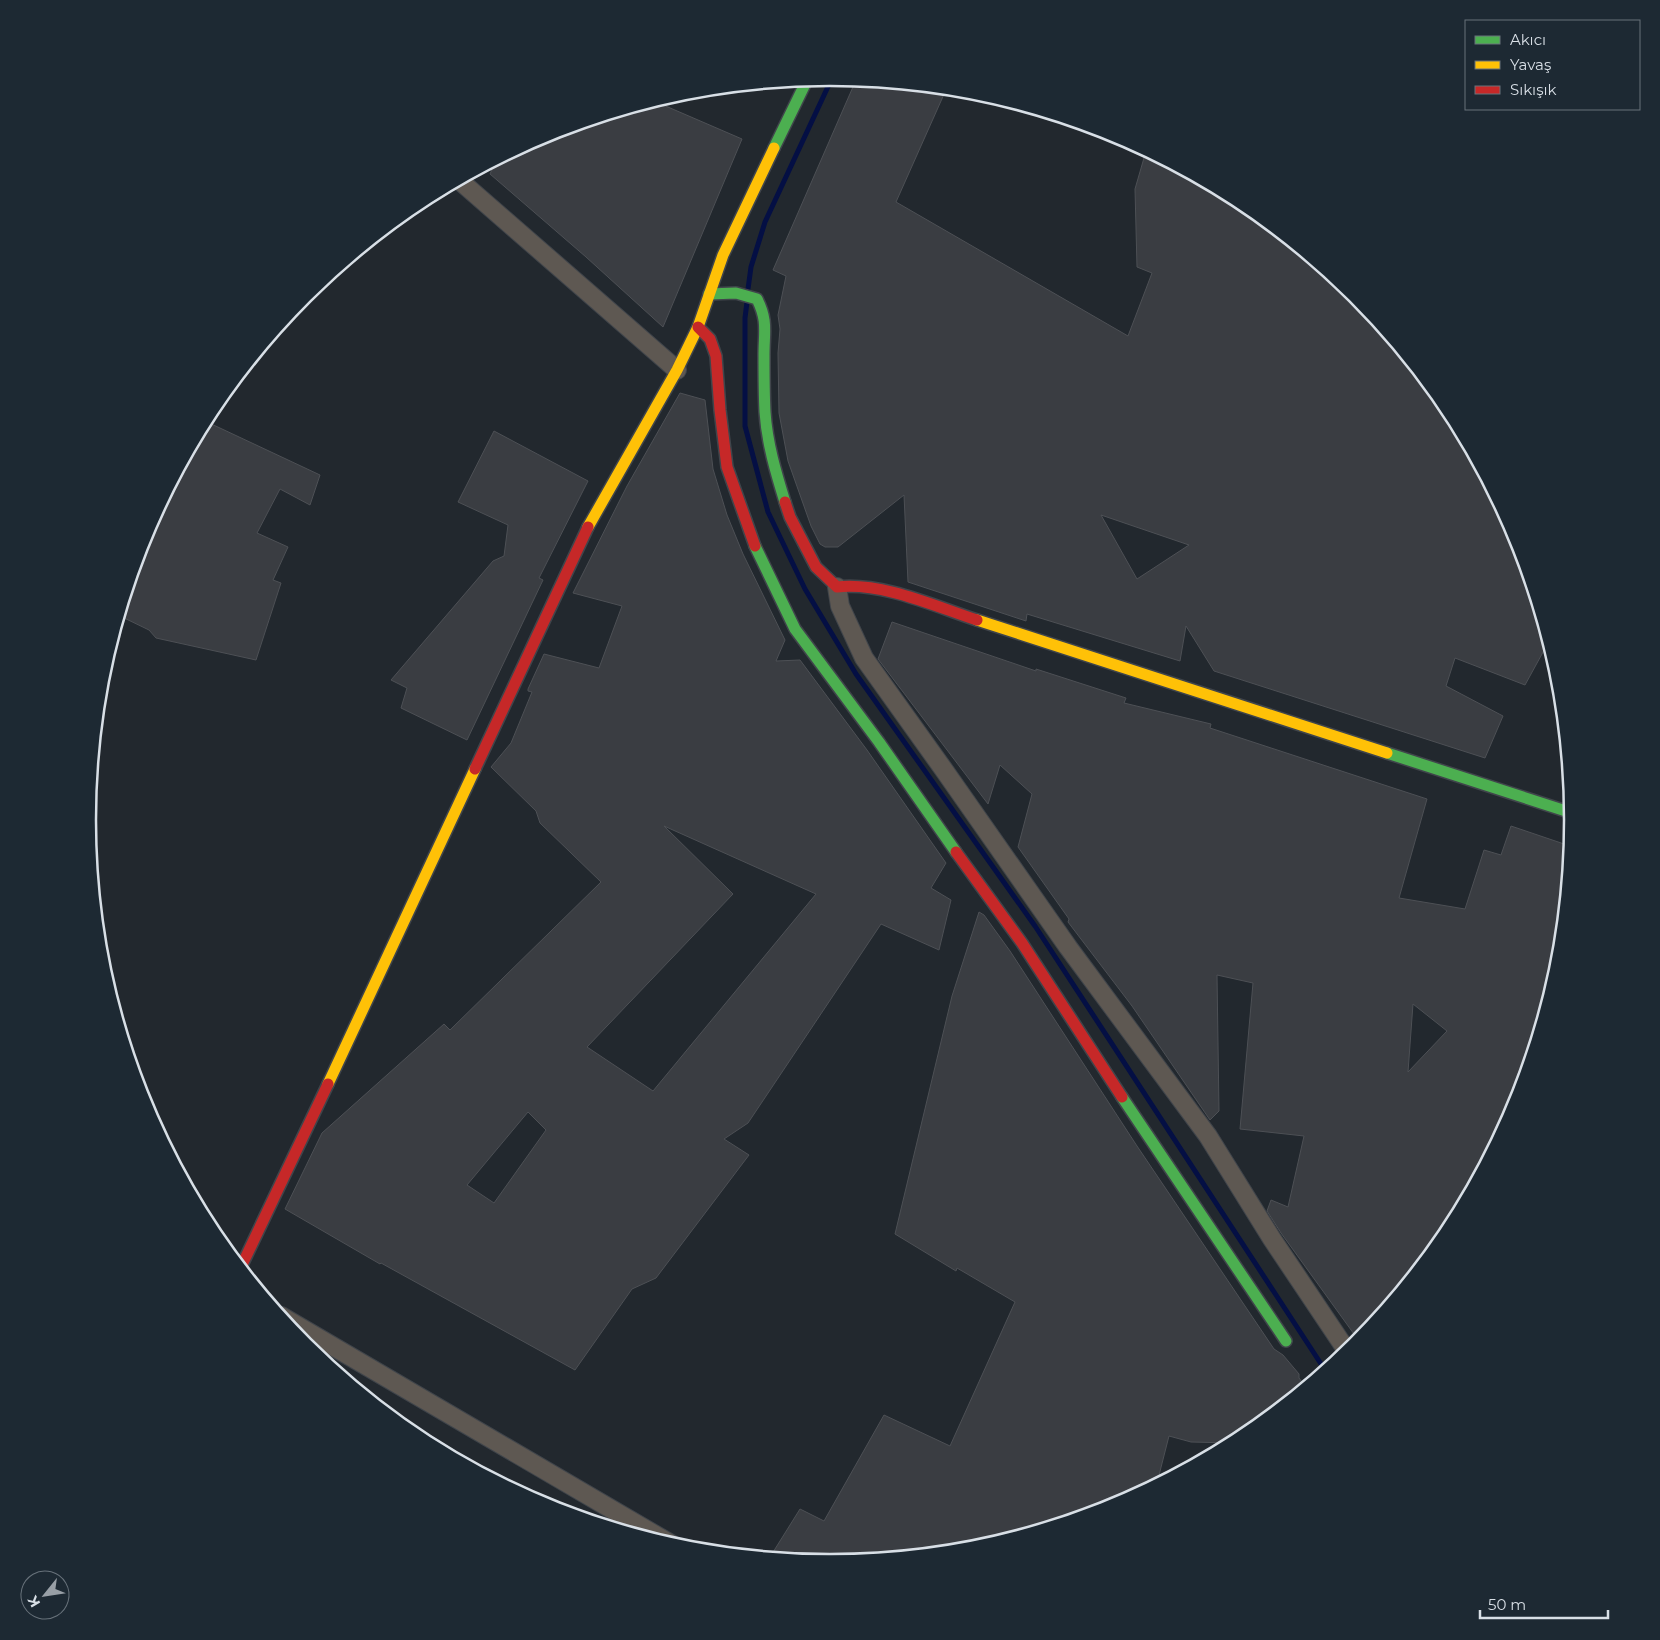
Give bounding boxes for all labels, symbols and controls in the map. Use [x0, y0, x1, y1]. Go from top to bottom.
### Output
legend [1465, 20, 1640, 110]
text: Akıcı [1510, 30, 1546, 49]
text: Yavaş [1510, 55, 1551, 74]
text: Sıkışık [1510, 80, 1557, 99]
north arrow [20, 1570, 70, 1620]
scale bar [1480, 1588, 1608, 1620]
text: K [23, 1592, 44, 1610]
text: 50 m [1488, 1595, 1526, 1614]

